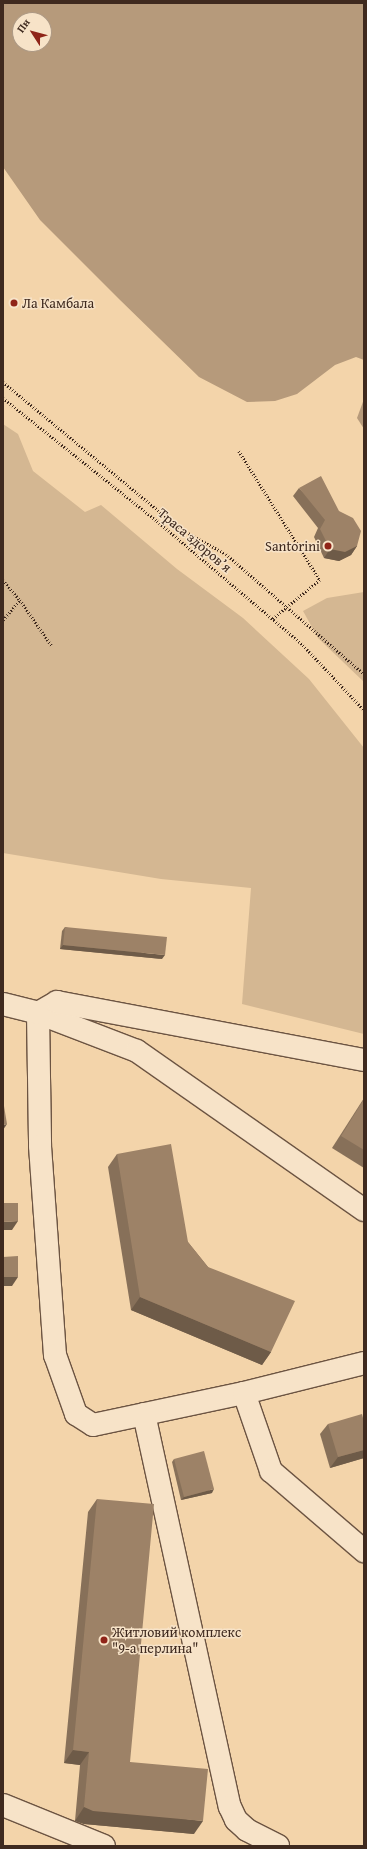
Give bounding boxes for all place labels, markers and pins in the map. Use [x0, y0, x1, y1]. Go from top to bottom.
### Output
place label: Ла Камбала [22, 295, 94, 311]
marker: Ла Камбала [9, 298, 19, 308]
place label: Santorini [265, 538, 320, 554]
marker: Santorini [323, 541, 333, 551]
place label: Житловий комплекс "9-а перлина" [112, 1624, 241, 1656]
marker: Житловий комплекс "9-а перлина" [99, 1635, 109, 1645]

